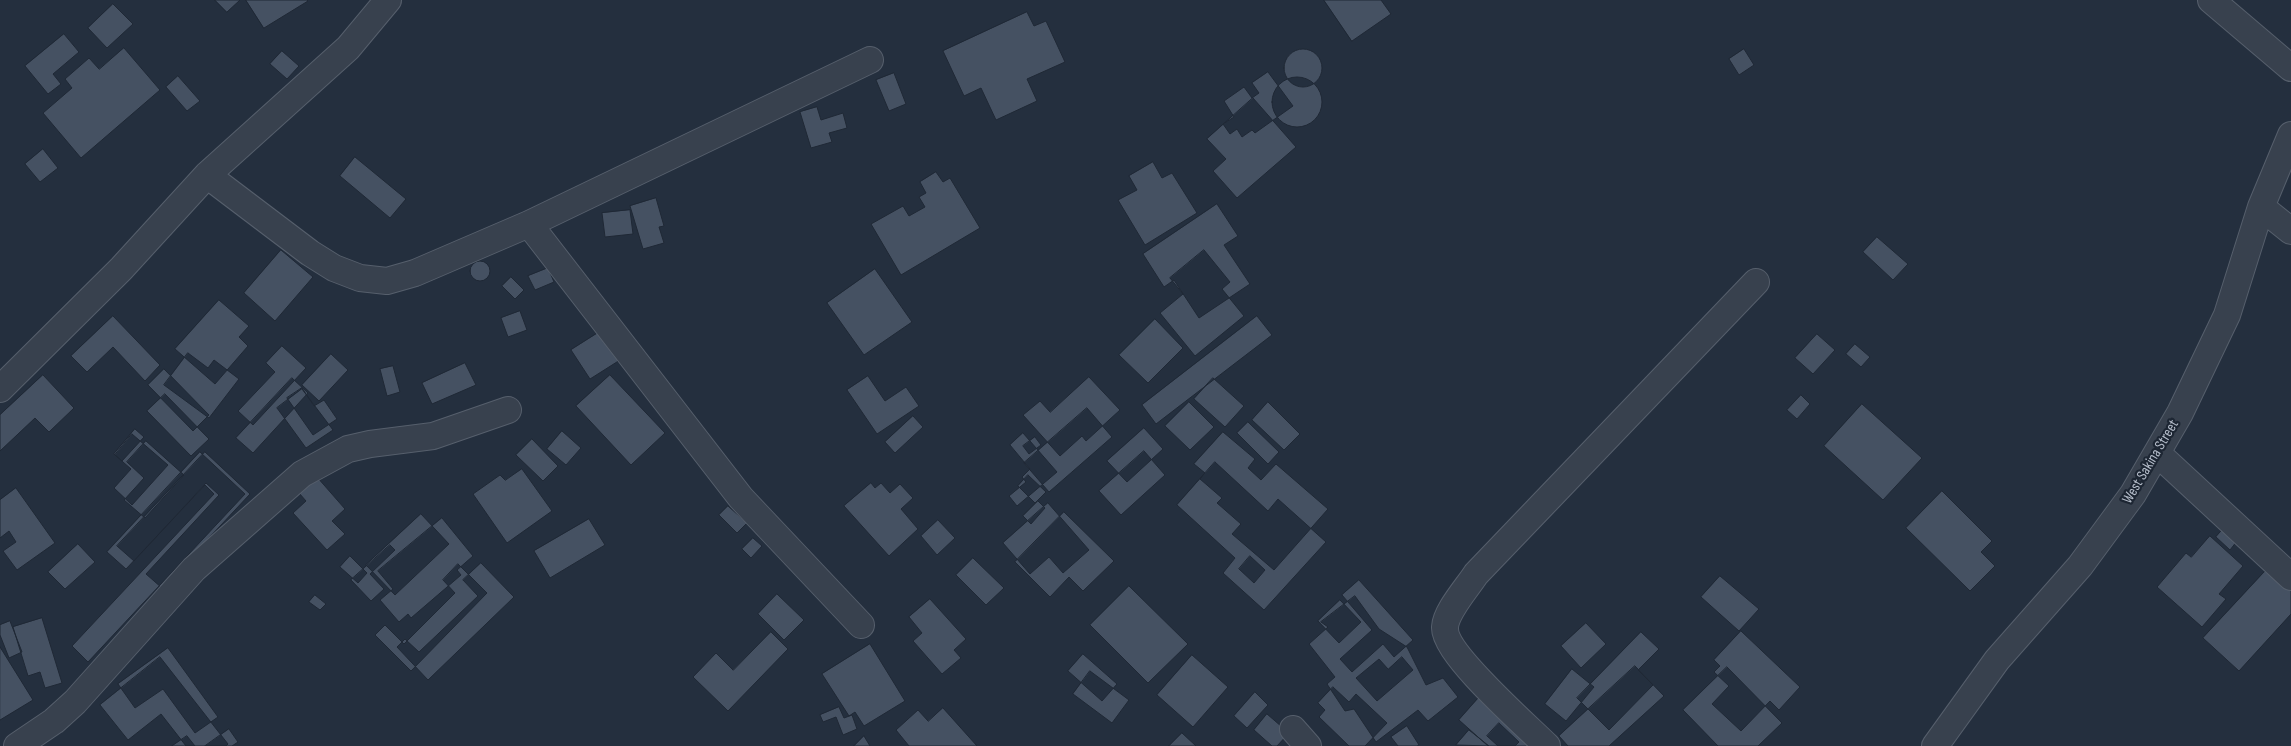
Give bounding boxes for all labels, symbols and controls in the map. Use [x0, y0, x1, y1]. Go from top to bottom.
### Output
street label: West Sakina Street [2119, 417, 2183, 507]

